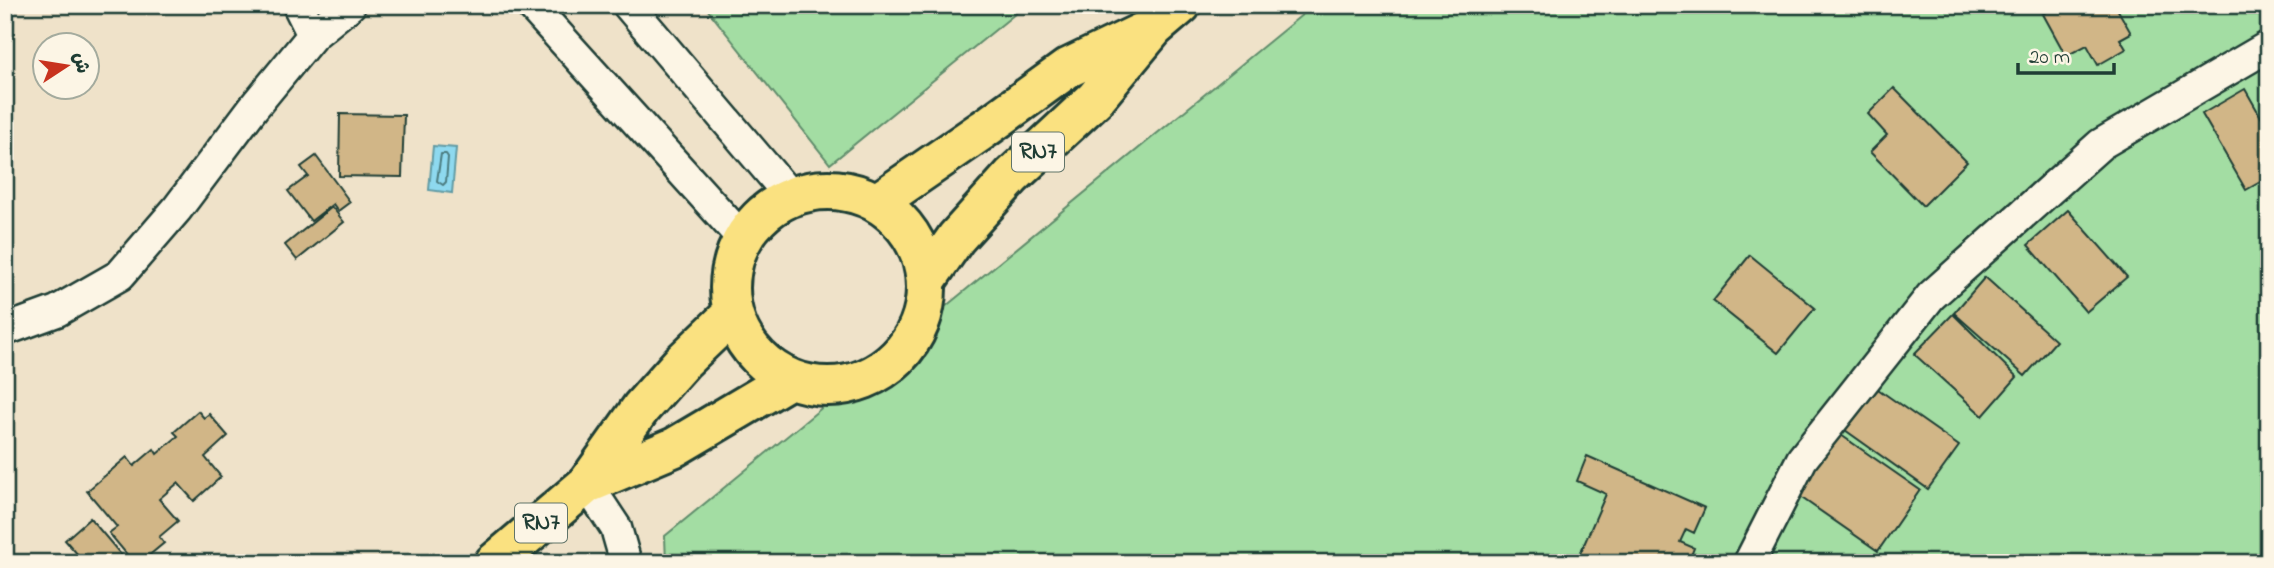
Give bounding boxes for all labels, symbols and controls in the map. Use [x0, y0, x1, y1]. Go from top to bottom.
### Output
north arrow [32, 32, 102, 102]
scale bar [2018, 32, 2115, 76]
text: 20 m [2029, 43, 2070, 73]
text: ش [65, 50, 96, 76]
road number: RN7 [1012, 132, 1064, 172]
road number: RN7 [515, 503, 567, 542]

